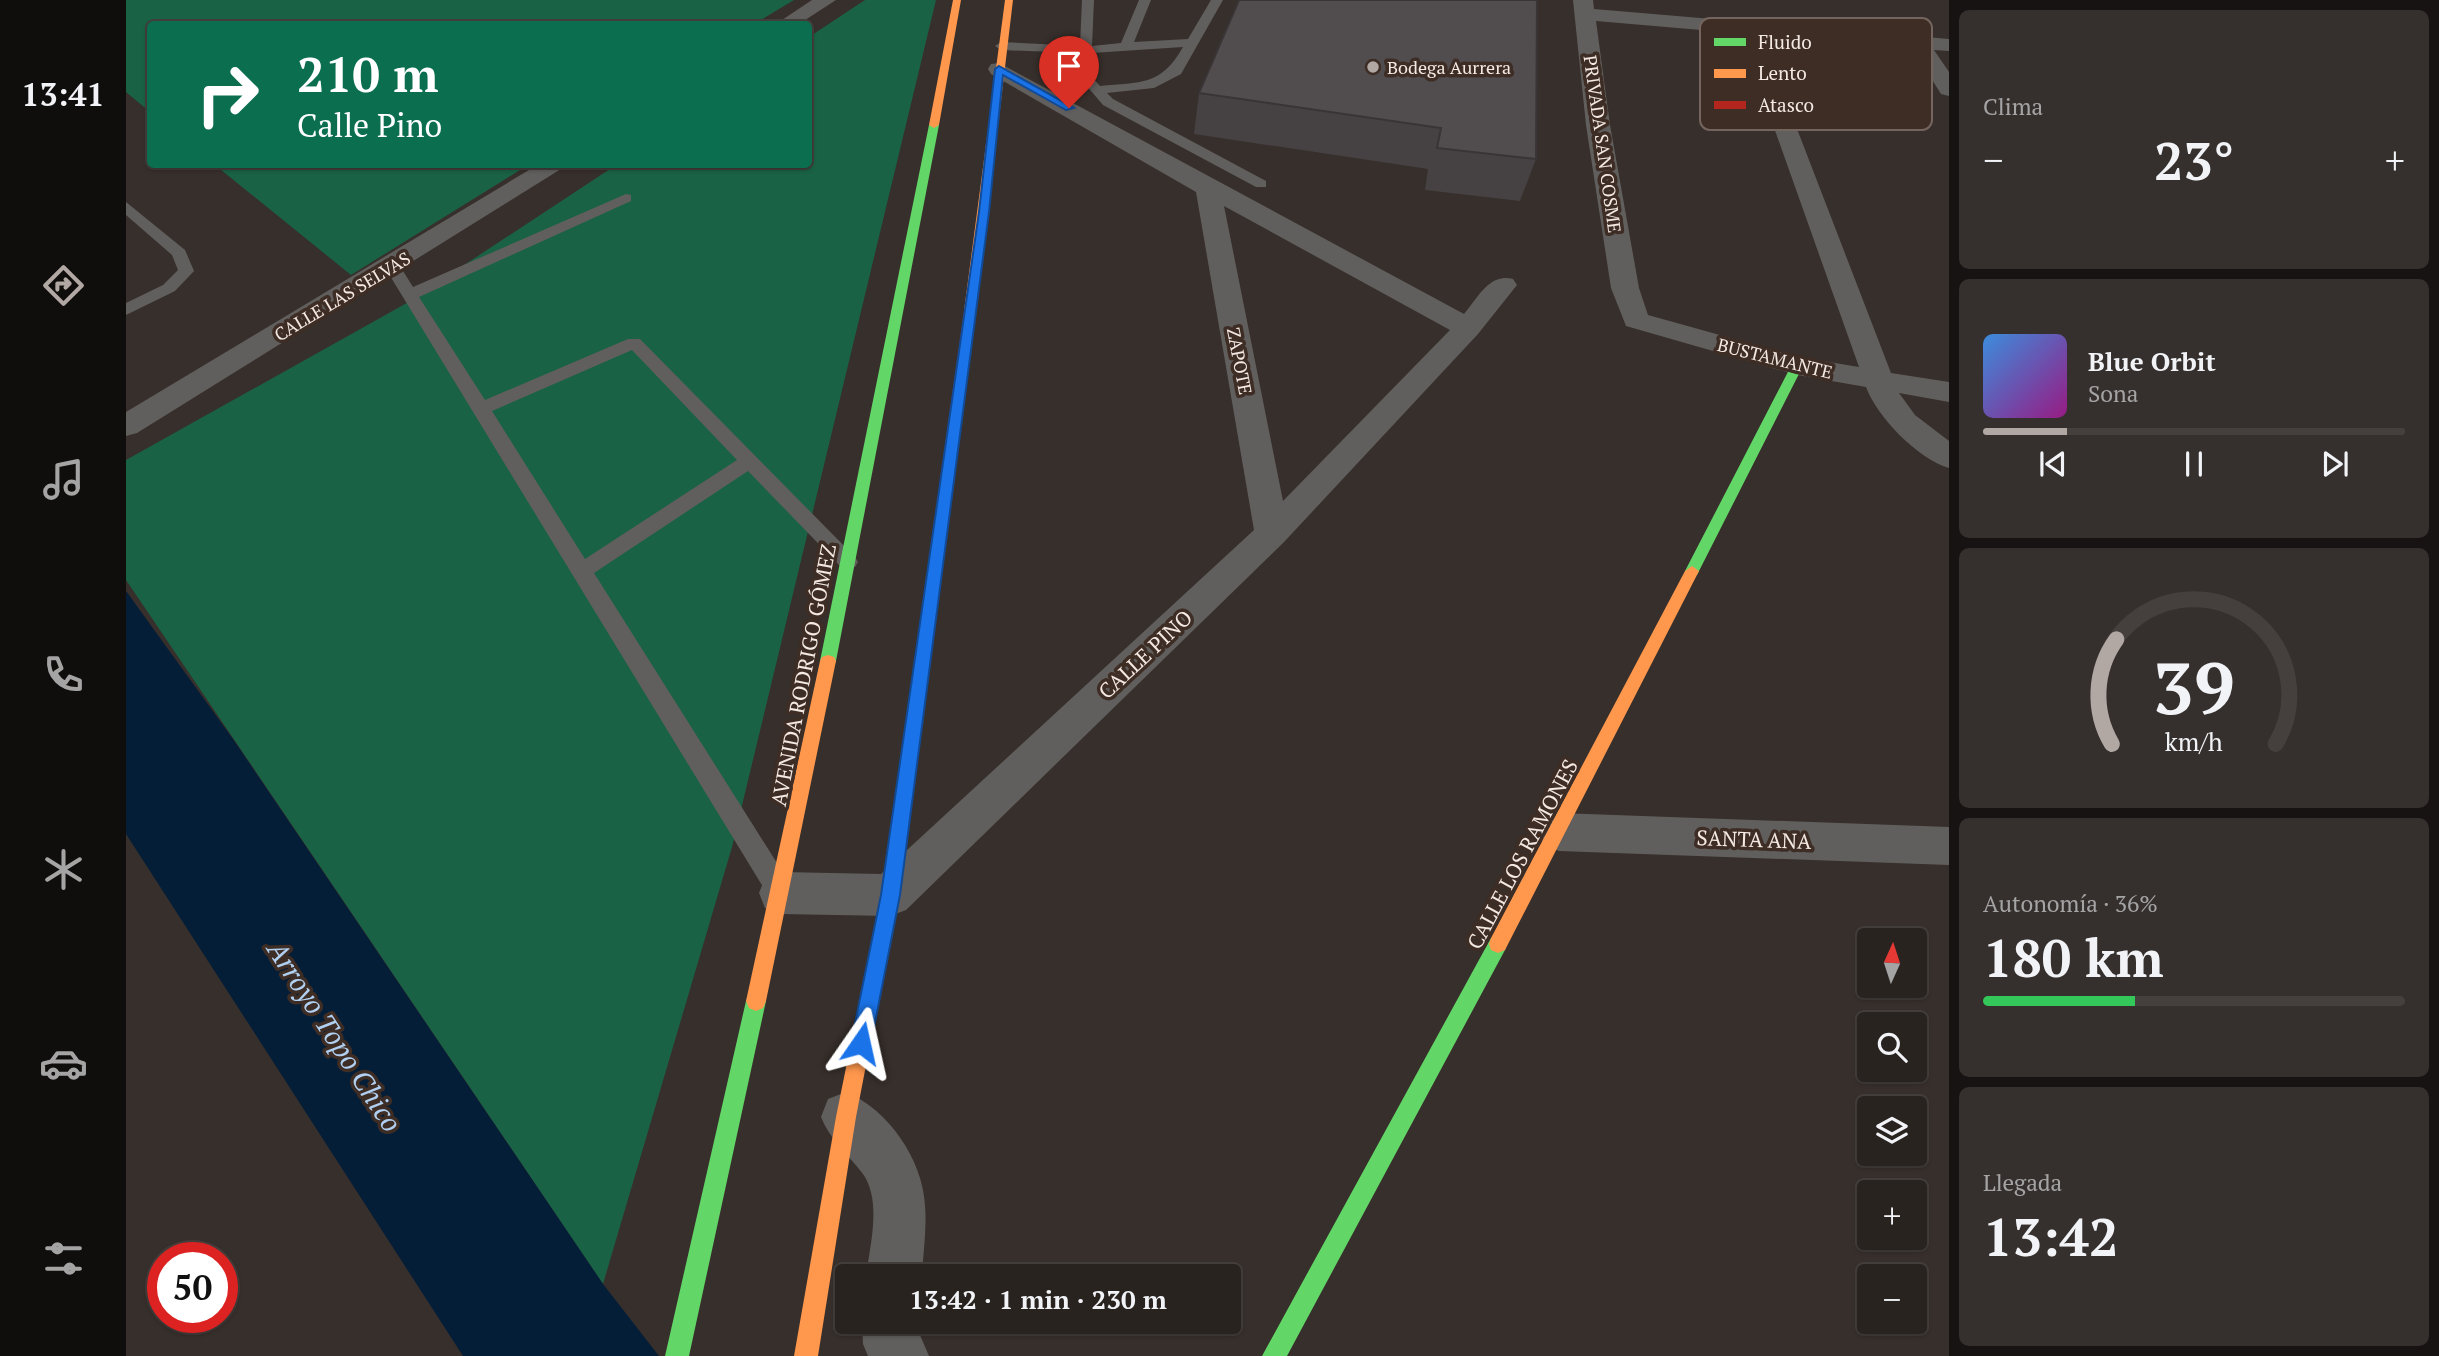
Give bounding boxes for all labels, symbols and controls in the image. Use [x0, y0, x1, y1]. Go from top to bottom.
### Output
legend [1700, 18, 1932, 130]
text: Fluido [1758, 29, 1812, 54]
pin [1039, 36, 1099, 108]
text: 210 m [297, 41, 439, 106]
icon: arrive [1050, 47, 1088, 85]
icon: right [182, 49, 273, 140]
street label: PRIVADA SAN COSME [1579, 54, 1627, 234]
place label: Bodega Aurrera [1387, 55, 1511, 79]
marker: Bodega Aurrera [1365, 59, 1381, 75]
text: Lento [1758, 60, 1807, 85]
text: 13:41 [21, 73, 105, 115]
text: Clima [1983, 91, 2043, 122]
text: Atasco [1758, 92, 1814, 117]
text: Calle Pino [297, 104, 442, 146]
text: 23° [2154, 126, 2234, 195]
text: − [1983, 135, 2003, 185]
text: + [2385, 135, 2405, 185]
street label: CALLE LAS SELVAS [269, 246, 415, 346]
icon: directions [39, 261, 88, 310]
street label: ZAPOTE [1222, 325, 1258, 397]
street label: BUSTAMANTE [1715, 332, 1835, 384]
text: Blue Orbit [2088, 344, 2216, 378]
text: Sona [2088, 378, 2138, 409]
icon: previous [2034, 445, 2072, 483]
icon: pause [2175, 445, 2213, 483]
icon: next [2316, 445, 2354, 483]
icon: music [39, 455, 88, 504]
street label: AVENIDA RODRIGO GÓMEZ [764, 542, 842, 808]
street label: CALLE PINO [1092, 603, 1198, 705]
text: 39 [2153, 638, 2235, 735]
icon: phone [39, 650, 88, 699]
text: km/h [2165, 725, 2223, 758]
street label: CALLE LOS RAMONES [1460, 754, 1584, 954]
street label: SANTA ANA [1696, 823, 1813, 855]
icon: climate [39, 845, 88, 894]
text: Autonomía · 36% [1983, 888, 2158, 919]
text: 180 km [1983, 923, 2164, 992]
north arrow [1857, 928, 1927, 998]
map controls [1857, 928, 1927, 1334]
water label: Arroyo Topo Chico [258, 931, 411, 1139]
position arrow [824, 1006, 898, 1080]
button: search [1857, 1012, 1927, 1082]
icon: car [39, 1039, 88, 1088]
button: layers [1857, 1096, 1927, 1166]
text: Llegada [1983, 1167, 2062, 1198]
button: + [1857, 1180, 1927, 1250]
text: 13:42 [1983, 1202, 2118, 1271]
icon: filters [39, 1234, 88, 1283]
speed limit sign: 50 [147, 1242, 238, 1333]
button: − [1857, 1264, 1927, 1334]
text: 13:42 · 1 min · 230 m [909, 1282, 1167, 1316]

